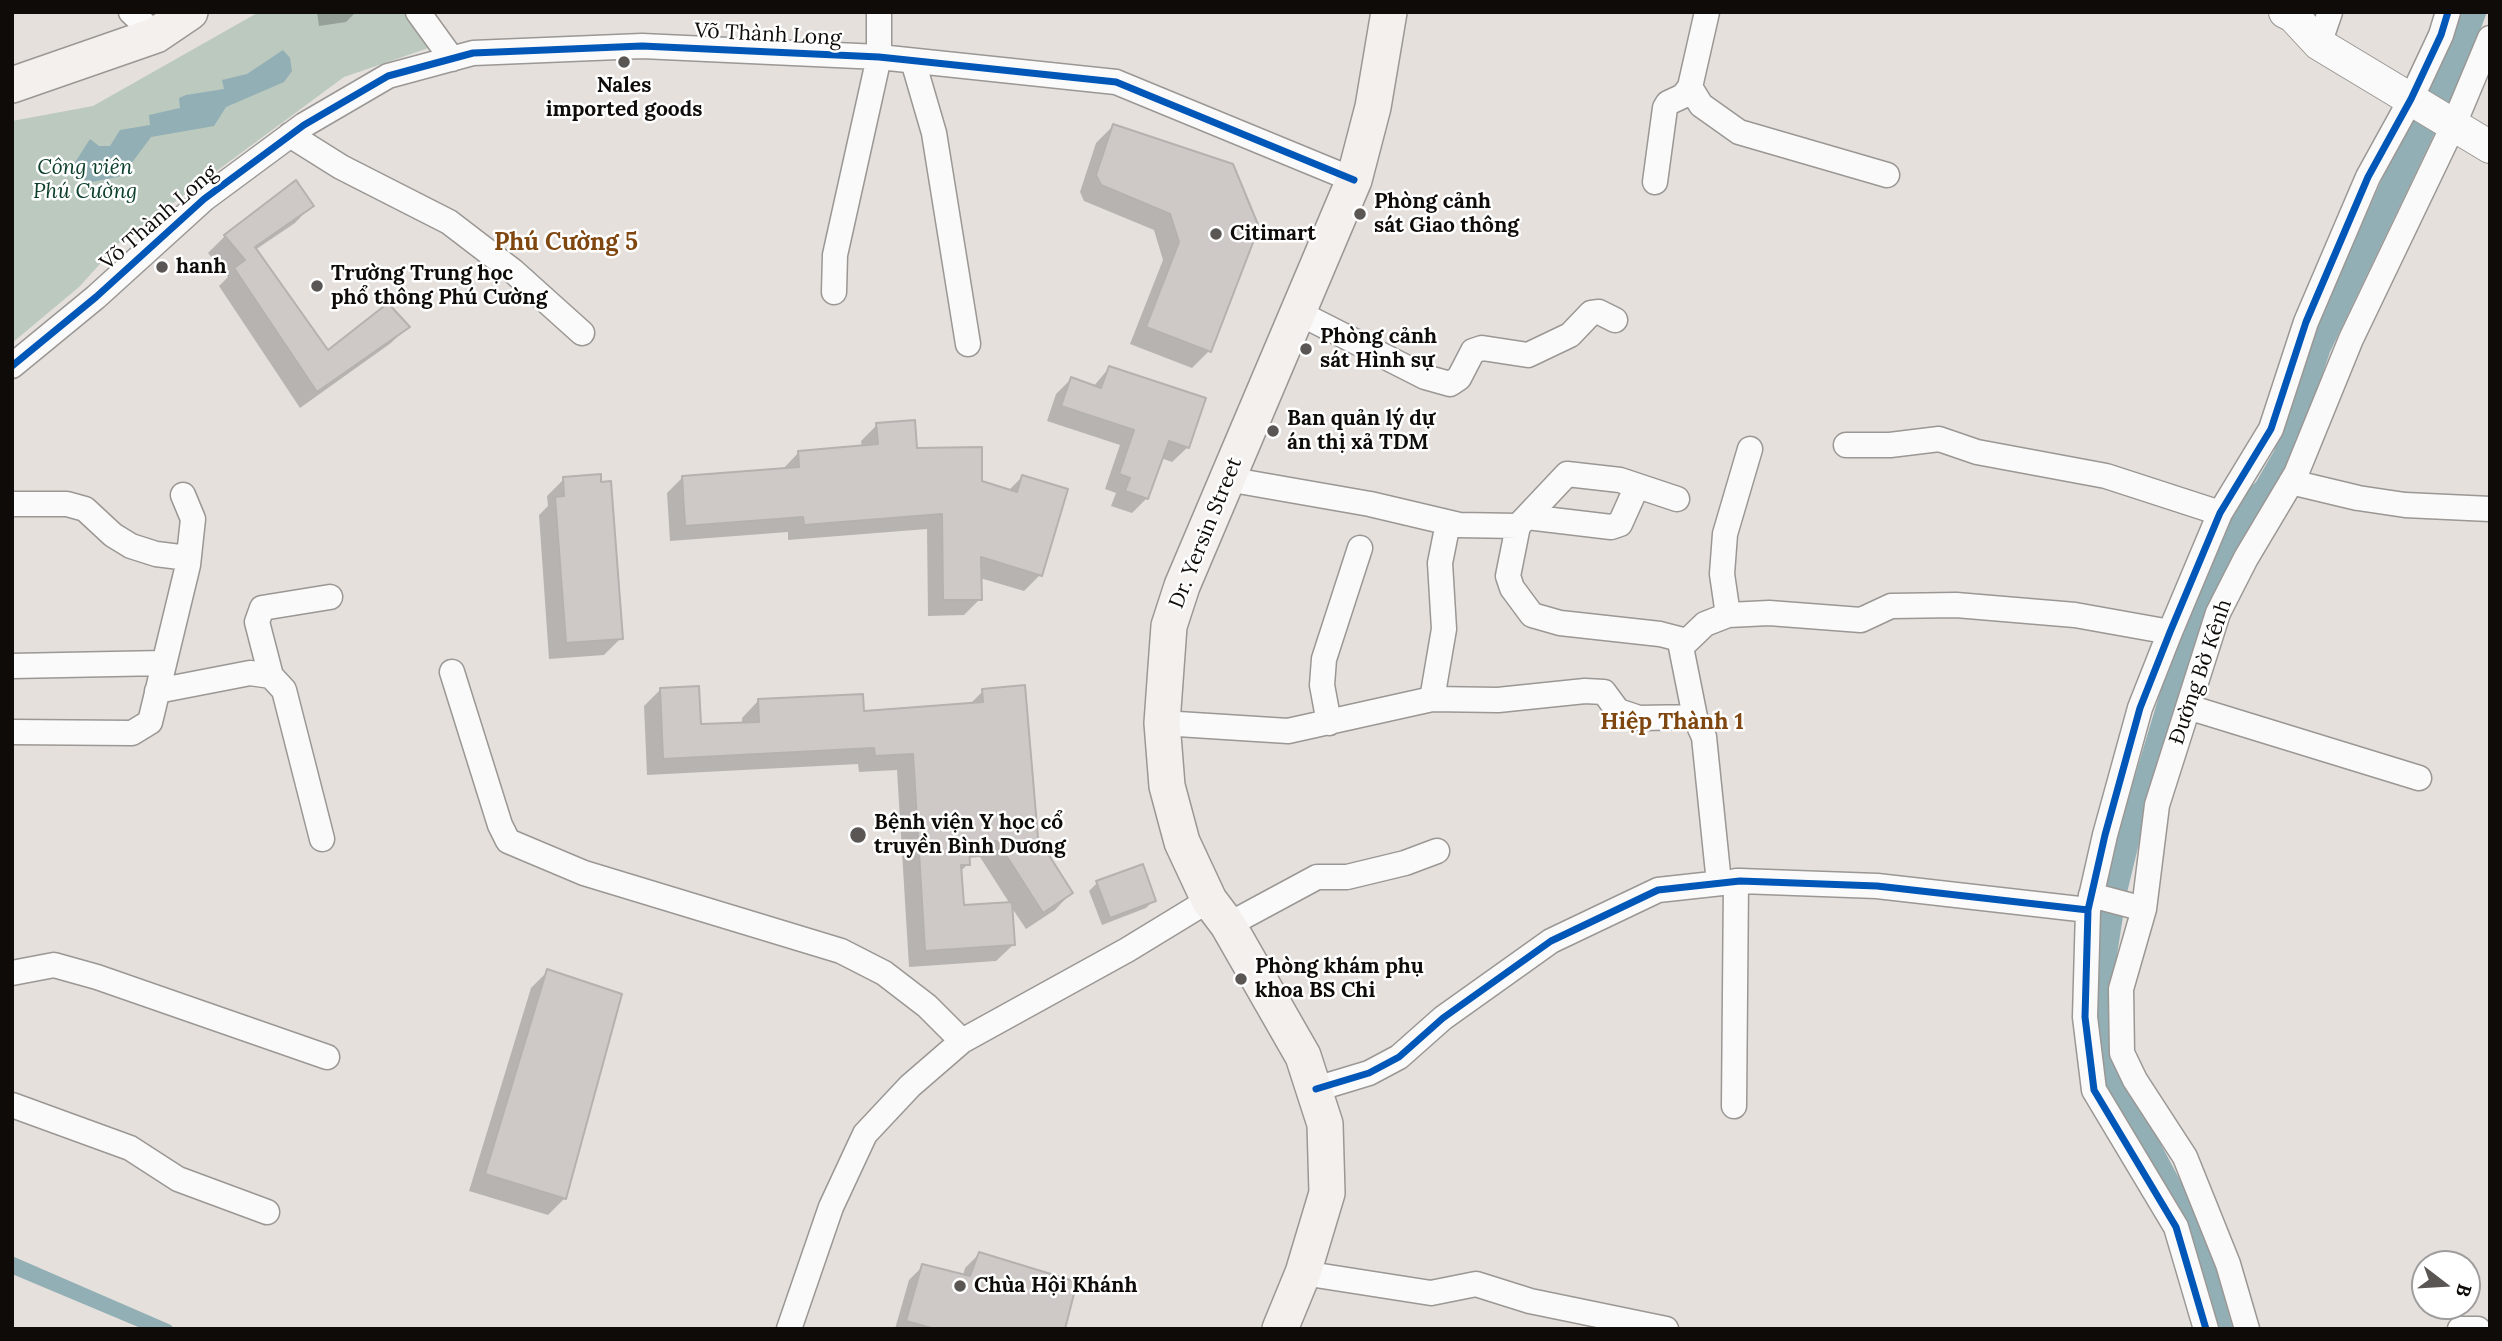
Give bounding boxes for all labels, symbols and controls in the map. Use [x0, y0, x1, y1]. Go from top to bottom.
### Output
street label: Võ Thành Long [694, 19, 842, 51]
marker: Nales imported goods [616, 54, 632, 70]
place label: Nales imported goods [546, 73, 702, 123]
park label: Công viên Phú Cường [33, 155, 137, 205]
street label: Võ Thành Long [95, 160, 223, 276]
place label: Phòng cảnh sát Giao thông [1374, 189, 1519, 239]
marker: Phòng cảnh sát Giao thông [1352, 206, 1368, 222]
place label: Citimart [1230, 221, 1316, 247]
marker: Citimart [1208, 226, 1224, 242]
district label: Phú Cường 5 [494, 229, 638, 257]
place label: hanh [176, 254, 226, 280]
marker: hanh [154, 259, 170, 275]
place label: Trường Trung học phổ thông Phú Cường [331, 261, 547, 311]
marker: Trường Trung học phổ thông Phú Cường [309, 278, 325, 294]
place label: Phòng cảnh sát Hình sự [1320, 324, 1437, 374]
marker: Phòng cảnh sát Hình sự [1298, 341, 1314, 357]
place label: Ban quản lý dự án thị xả TDM [1287, 406, 1435, 456]
marker: Ban quản lý dự án thị xả TDM [1265, 423, 1281, 439]
street label: Dr. Yersin Street [1164, 454, 1248, 612]
street label: Đường Bờ Kênh [2164, 596, 2238, 748]
district label: Hiệp Thành 1 [1600, 708, 1744, 736]
place label: Bệnh viện Y học cổ truyền Bình Dương [874, 810, 1066, 860]
marker: Bệnh viện Y học cổ truyền Bình Dương [848, 825, 868, 845]
place label: Phòng khám phụ khoa BS Chi [1255, 954, 1424, 1004]
marker: Phòng khám phụ khoa BS Chi [1233, 971, 1249, 987]
north arrow [2411, 1250, 2481, 1320]
place label: Chùa Hội Khánh [974, 1273, 1138, 1299]
marker: Chùa Hội Khánh [952, 1278, 968, 1294]
text: B [2451, 1281, 2477, 1300]

